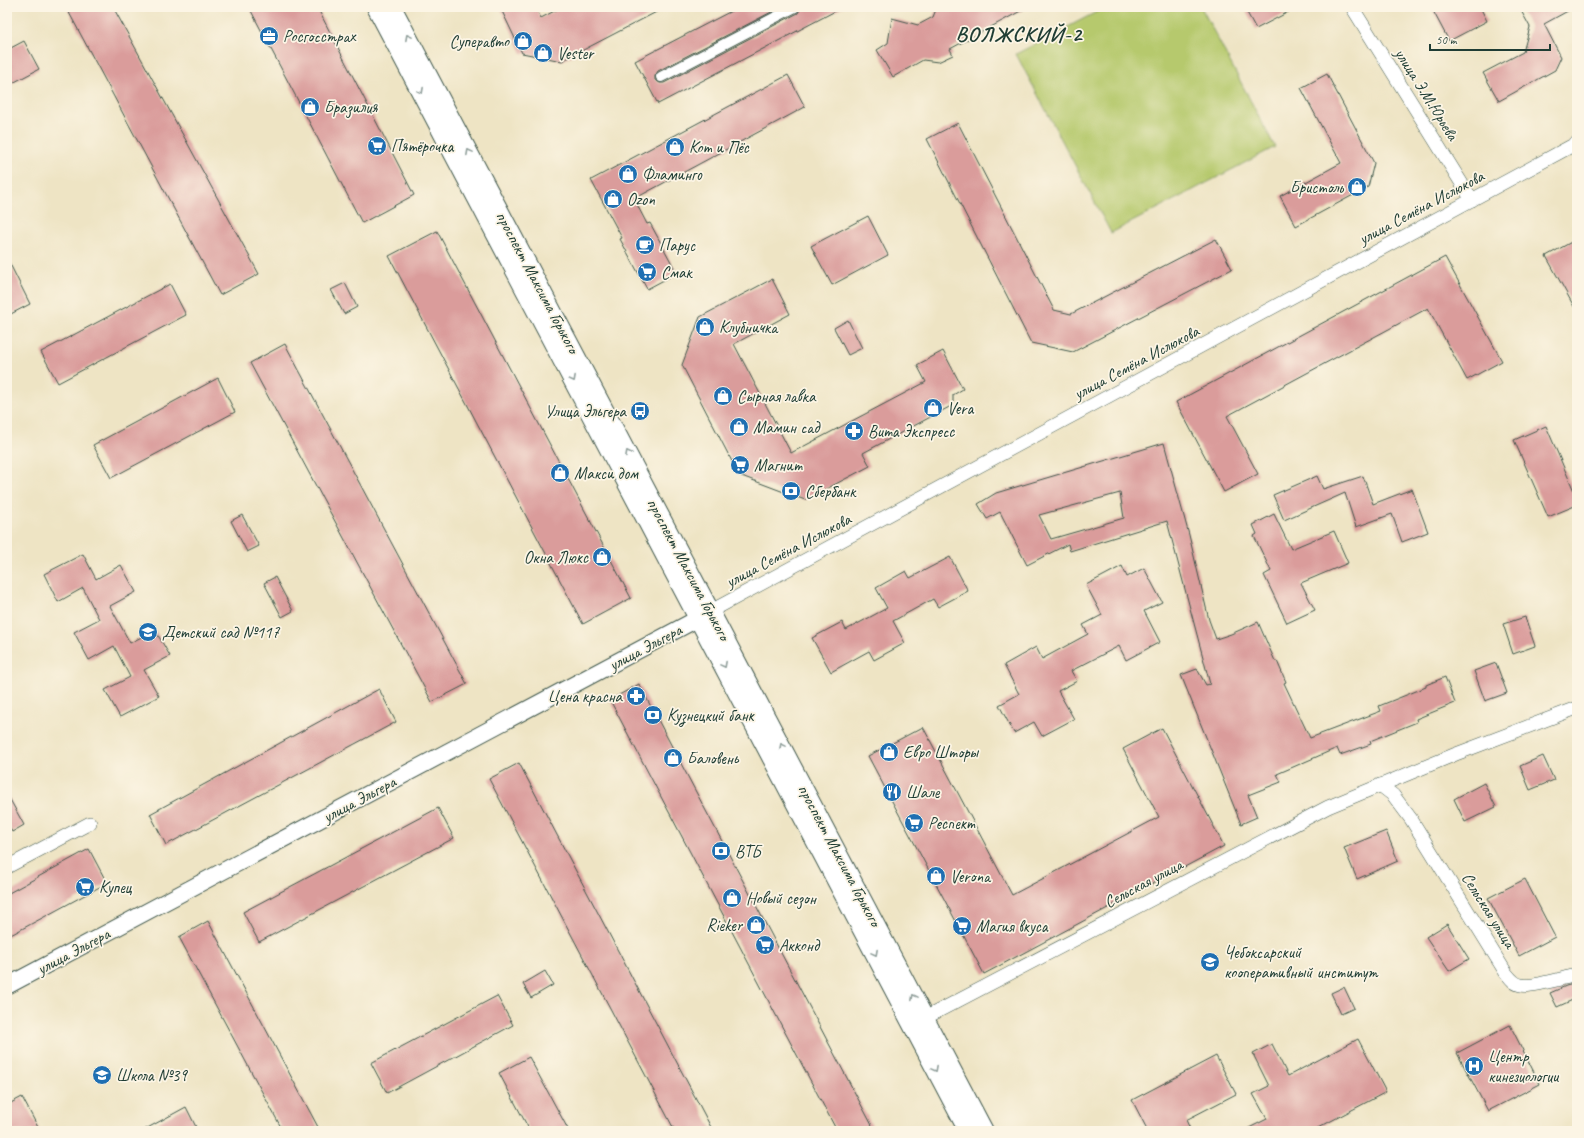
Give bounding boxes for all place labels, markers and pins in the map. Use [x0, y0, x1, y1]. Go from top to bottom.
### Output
office icon: Росгосстрах [258, 25, 280, 47]
place label: Росгосстрах [283, 26, 356, 47]
shop icon: Суперавто [512, 30, 534, 52]
place label: Суперавто [449, 31, 510, 52]
shop icon: Vester [532, 42, 554, 64]
place label: Vester [557, 43, 595, 64]
shop icon: Бразилия [299, 96, 321, 118]
place label: Бразилия [324, 97, 378, 119]
supermarket icon: Пятёрочка [366, 135, 388, 157]
place label: Пятёрочка [391, 136, 454, 157]
shop icon: Кот и Пёс [664, 136, 686, 158]
place label: Кот и Пёс [689, 137, 750, 158]
shop icon: Фламинго [617, 163, 639, 185]
place label: Фламинго [642, 164, 703, 185]
shop icon: Бристоль [1346, 176, 1368, 198]
place label: Бристоль [1290, 177, 1344, 198]
shop icon: Ozon [602, 188, 624, 210]
place label: Ozon [627, 189, 655, 210]
cafe icon: Парус [634, 234, 656, 256]
place label: Парус [659, 235, 696, 256]
supermarket icon: Смак [636, 261, 658, 283]
place label: Смак [661, 262, 693, 283]
shop icon: Клубничка [694, 316, 716, 338]
place label: Клубничка [719, 317, 779, 338]
shop icon: Сырная лавка [712, 385, 734, 407]
place label: Сырная лавка [737, 386, 817, 407]
shop icon: Vera [922, 397, 944, 419]
place label: Vera [947, 398, 974, 419]
bus stop icon: Улица Эльгера [629, 400, 651, 422]
place label: Улица Эльгера [545, 401, 628, 422]
shop icon: Мамин сад [728, 416, 750, 438]
place label: Мамин сад [753, 417, 821, 438]
pharmacy icon: Вита Экспресс [843, 420, 865, 442]
place label: Вита Экспресс [868, 421, 955, 442]
supermarket icon: Магнит [729, 454, 751, 476]
place label: Магнит [754, 455, 803, 476]
shop icon: Макси дом [549, 462, 571, 484]
place label: Макси дом [574, 463, 639, 484]
bank icon: Сбербанк [780, 480, 802, 502]
place label: Сбербанк [805, 481, 857, 502]
shop icon: Окна Люкс [591, 546, 613, 568]
place label: Окна Люкс [524, 547, 589, 568]
school or university icon: Детский сад №117 [137, 621, 159, 643]
place label: Детский сад №117 [162, 622, 281, 643]
pharmacy icon: Цена красна [625, 685, 647, 707]
place label: Цена красна [548, 686, 624, 707]
bank icon: Кузнецкий банк [642, 704, 664, 726]
place label: Кузнецкий банк [667, 705, 756, 727]
shop icon: Евро Шторы [878, 741, 900, 763]
place label: Евро Шторы [903, 742, 980, 763]
shop icon: Баловень [662, 747, 684, 769]
place label: Баловень [687, 748, 740, 769]
restaurant icon: Шале [881, 781, 903, 803]
place label: Шале [906, 782, 941, 803]
supermarket icon: Респект [903, 812, 925, 834]
place label: Респект [928, 813, 976, 834]
bank icon: ВТБ [710, 840, 732, 862]
place label: ВТБ [735, 841, 762, 862]
shop icon: Verona [925, 865, 947, 887]
place label: Verona [950, 866, 992, 887]
supermarket icon: Купец [74, 876, 96, 898]
place label: Купец [99, 877, 133, 898]
shop icon: Новый сезон [721, 887, 743, 909]
place label: Новый сезон [746, 888, 818, 910]
shop icon: Rieker [745, 914, 767, 936]
place label: Rieker [706, 915, 744, 936]
supermarket icon: Магия вкуса [951, 915, 973, 937]
place label: Магия вкуса [976, 916, 1049, 937]
supermarket icon: Акконд [754, 934, 776, 956]
place label: Акконд [779, 935, 821, 956]
place label: Чебоксарский кооперативный институт [1224, 942, 1379, 983]
school or university icon: Чебоксарский кооперативный институт [1199, 951, 1221, 973]
place label: Центр кинезиологии [1488, 1046, 1560, 1087]
hospital icon: Центр кинезиологии [1463, 1055, 1485, 1077]
school or university icon: Школа №39 [91, 1064, 113, 1086]
place label: Школа №39 [116, 1065, 188, 1086]

